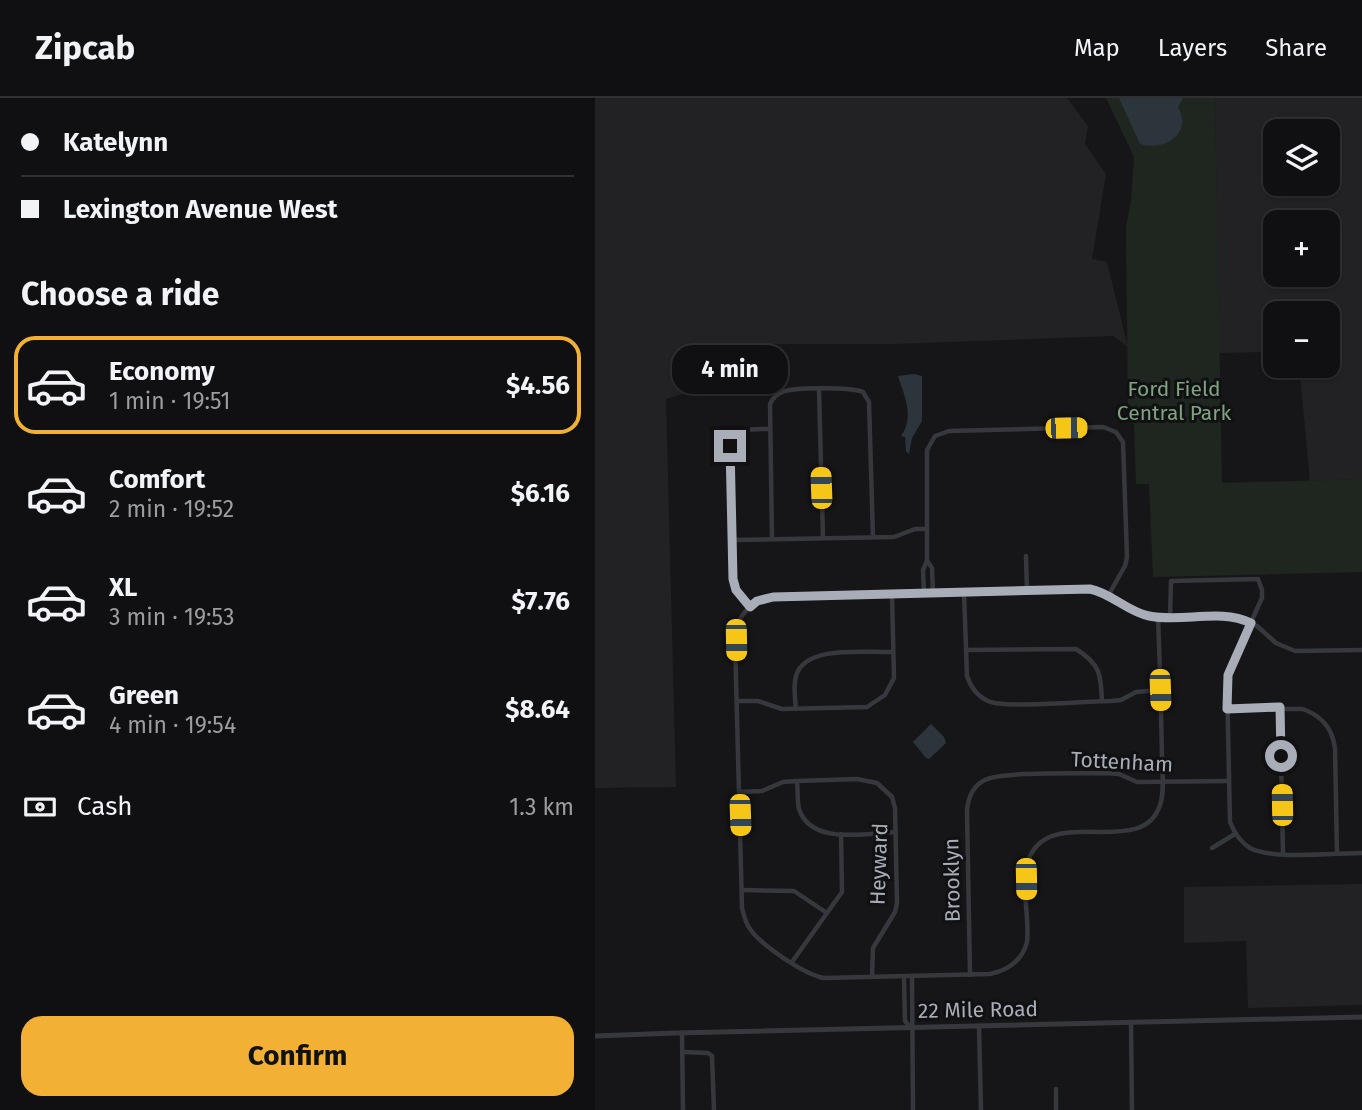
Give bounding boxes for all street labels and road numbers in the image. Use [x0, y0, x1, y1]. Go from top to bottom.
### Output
street label: Tottenham [1070, 746, 1174, 778]
street label: Heyward [865, 822, 893, 906]
street label: Brooklyn [938, 838, 966, 922]
street label: 22 Mile Road [918, 996, 1038, 1024]

